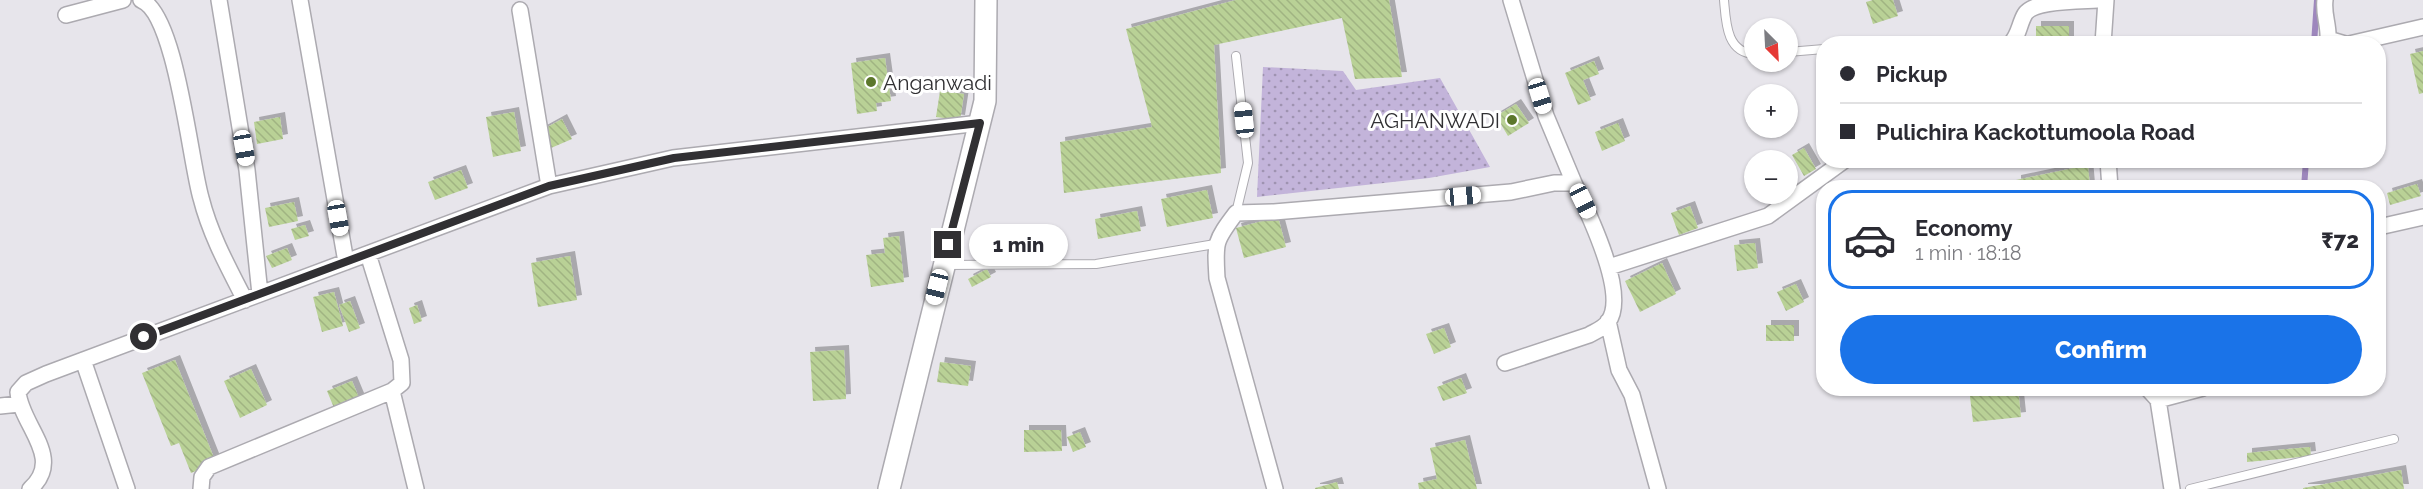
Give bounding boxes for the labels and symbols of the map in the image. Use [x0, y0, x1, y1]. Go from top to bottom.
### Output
north arrow [1744, 18, 1798, 72]
place label: Anganwadi [883, 70, 992, 95]
marker: Anganwadi [864, 75, 878, 89]
car [1526, 76, 1554, 116]
car [1233, 101, 1255, 139]
place label: AGHANWADI [1370, 108, 1500, 133]
marker: AGHANWADI [1505, 113, 1519, 127]
car [232, 129, 256, 167]
car [1567, 181, 1599, 221]
car [1444, 185, 1482, 207]
car [326, 199, 350, 237]
callout: 1 min [969, 224, 1068, 266]
route end [934, 231, 961, 258]
car [924, 267, 950, 307]
route start [130, 323, 157, 350]

